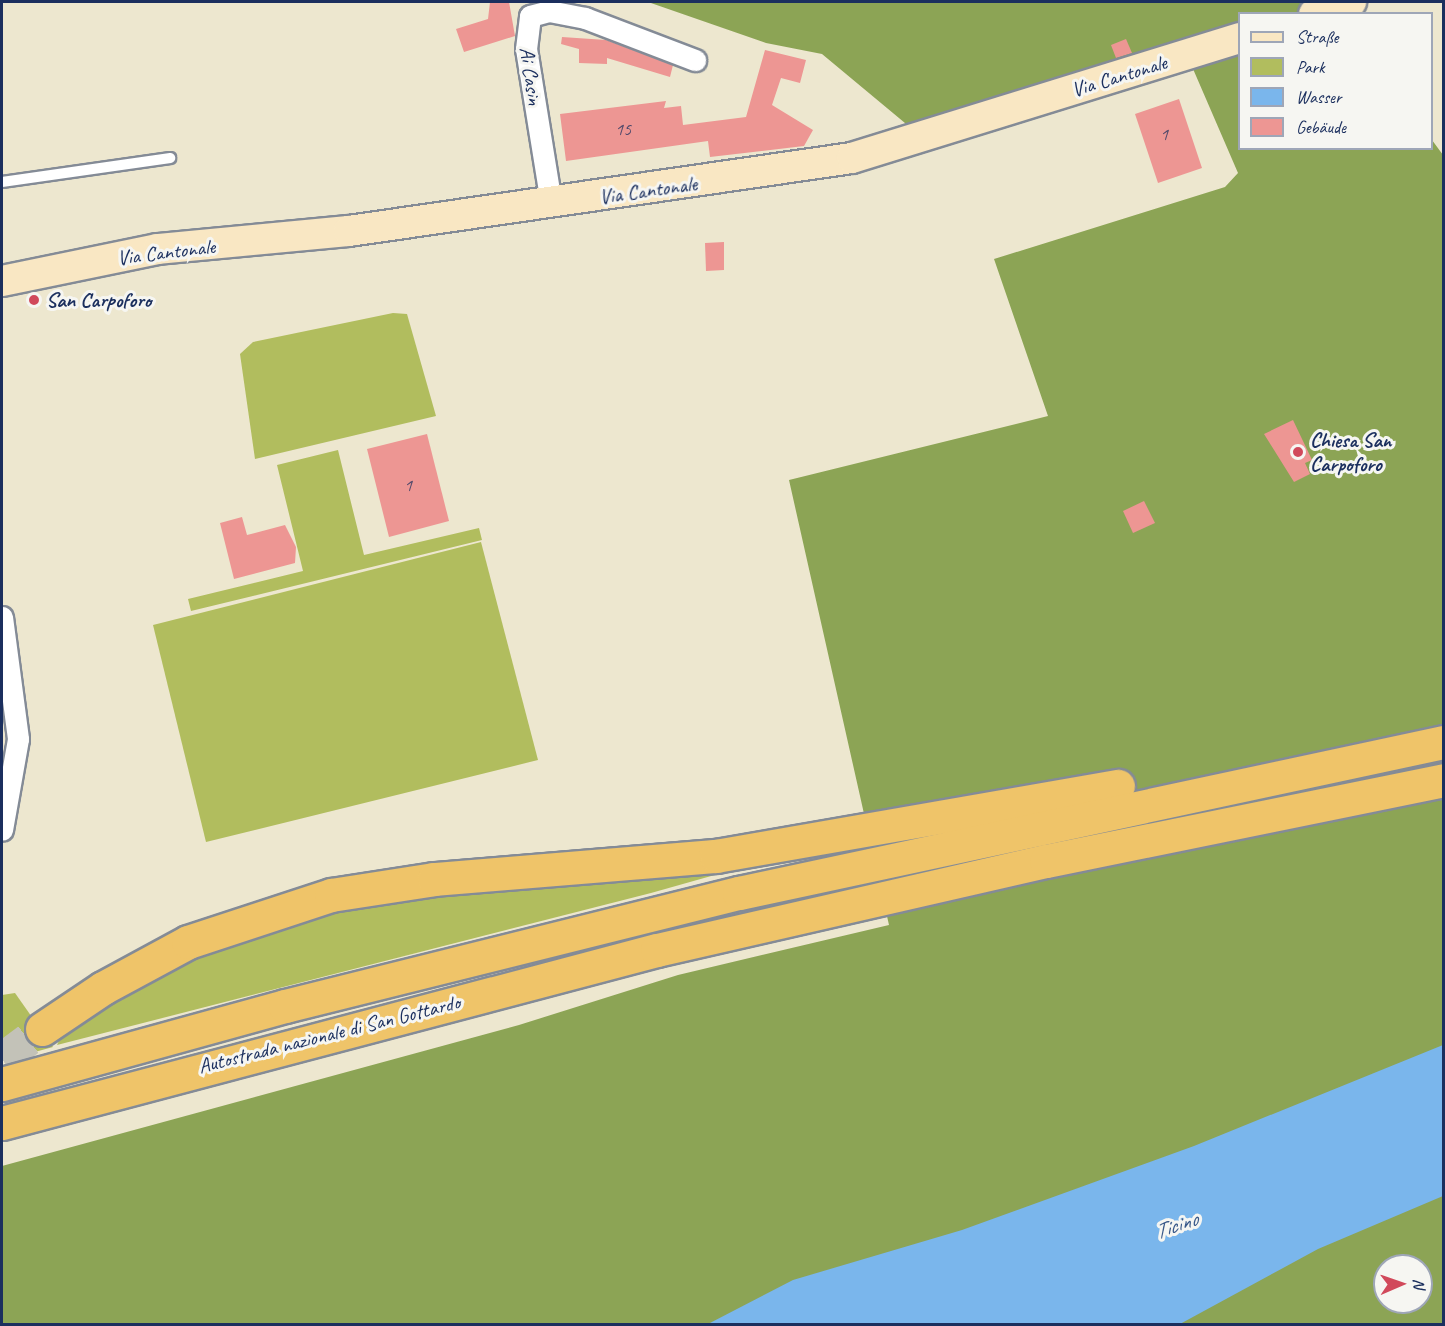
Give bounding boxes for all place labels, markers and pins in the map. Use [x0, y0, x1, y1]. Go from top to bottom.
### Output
place label: San Carpoforo [46, 287, 152, 313]
marker: San Carpoforo [27, 293, 41, 307]
place label: Chiesa San Carpoforo [1310, 427, 1392, 477]
marker: Chiesa San Carpoforo [1291, 445, 1305, 459]

